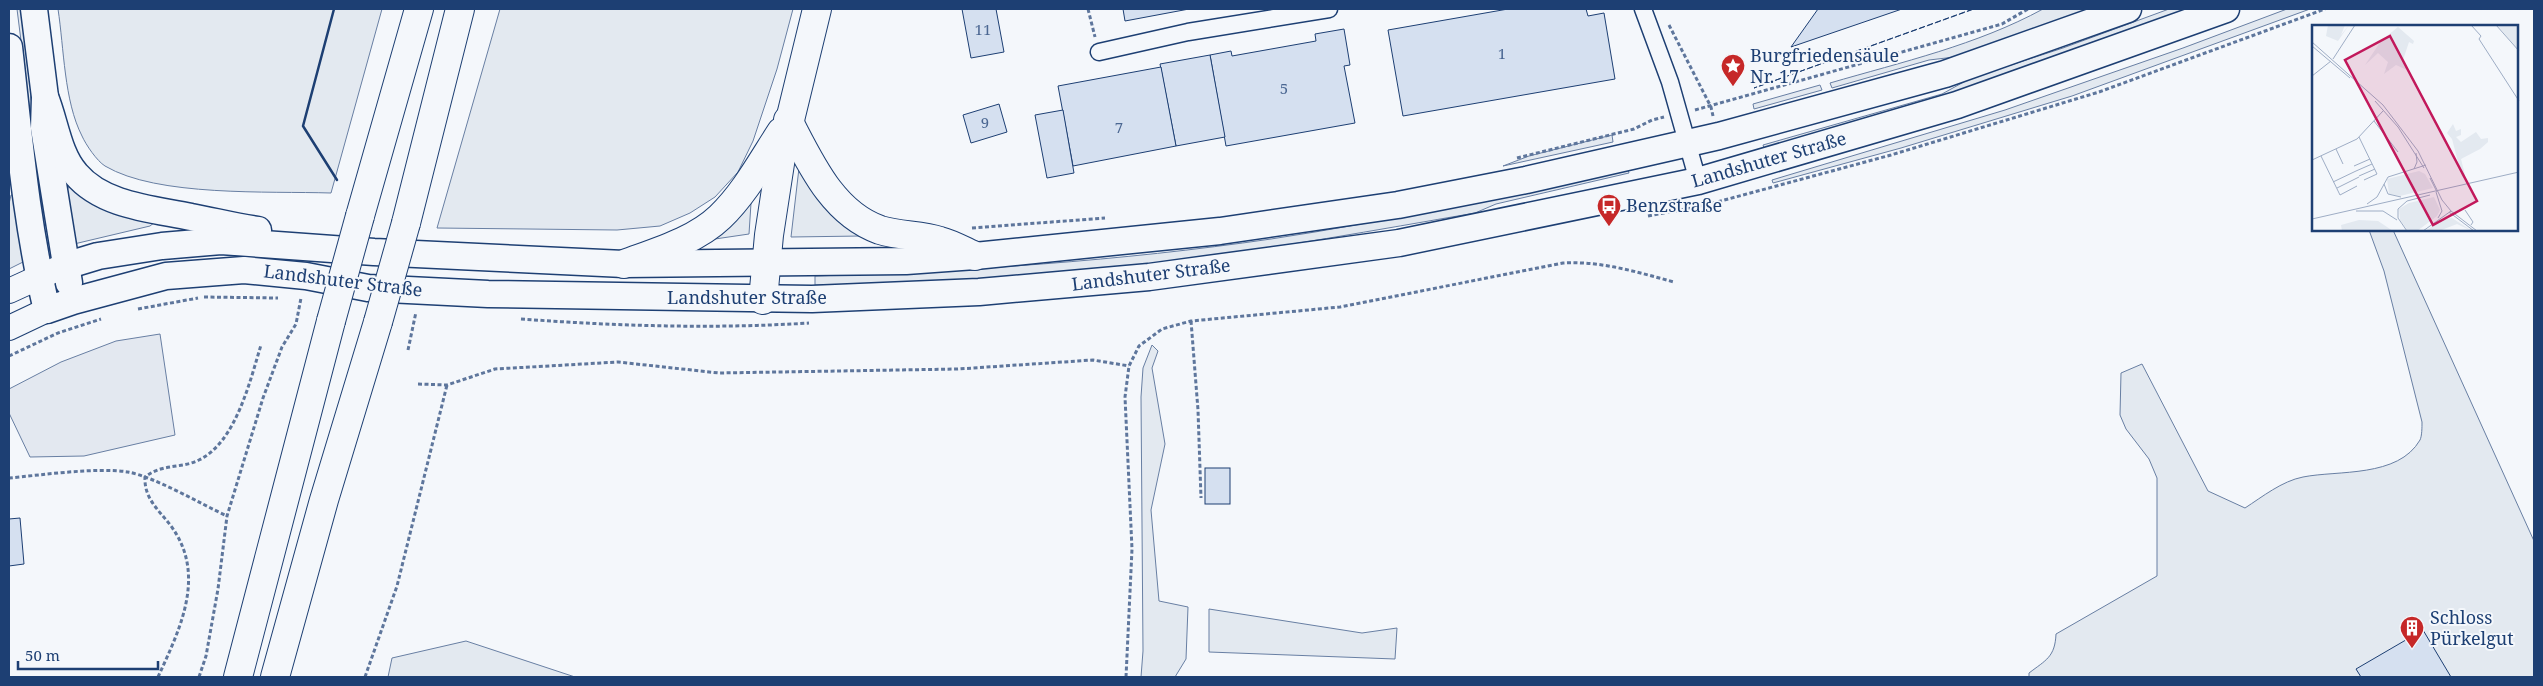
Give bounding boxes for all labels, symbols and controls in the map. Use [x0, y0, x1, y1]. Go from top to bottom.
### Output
house number: 11 [975, 19, 991, 39]
inset map [2312, 25, 2518, 231]
house number: 1 [1498, 43, 1506, 63]
place label: Burgfriedensäule Nr. 17 [1750, 43, 1899, 88]
place icon: Burgfriedensäule Nr. 17 [1720, 53, 1746, 87]
house number: 5 [1280, 78, 1288, 98]
house number: 9 [981, 112, 989, 132]
house number: 7 [1115, 117, 1123, 137]
street label: Landshuter Straße [1689, 125, 1849, 193]
bus stop icon: Benzstraße [1596, 193, 1622, 227]
place label: Benzstraße [1626, 193, 1722, 217]
street label: Landshuter Straße [1070, 252, 1232, 296]
street label: Landshuter Straße [262, 258, 424, 302]
street label: Landshuter Straße [667, 285, 827, 309]
place label: Schloss Pürkelgut [2430, 605, 2514, 650]
building icon: Schloss Pürkelgut [2399, 615, 2425, 649]
scale bar [18, 638, 158, 670]
text: 50 m [25, 645, 60, 665]

